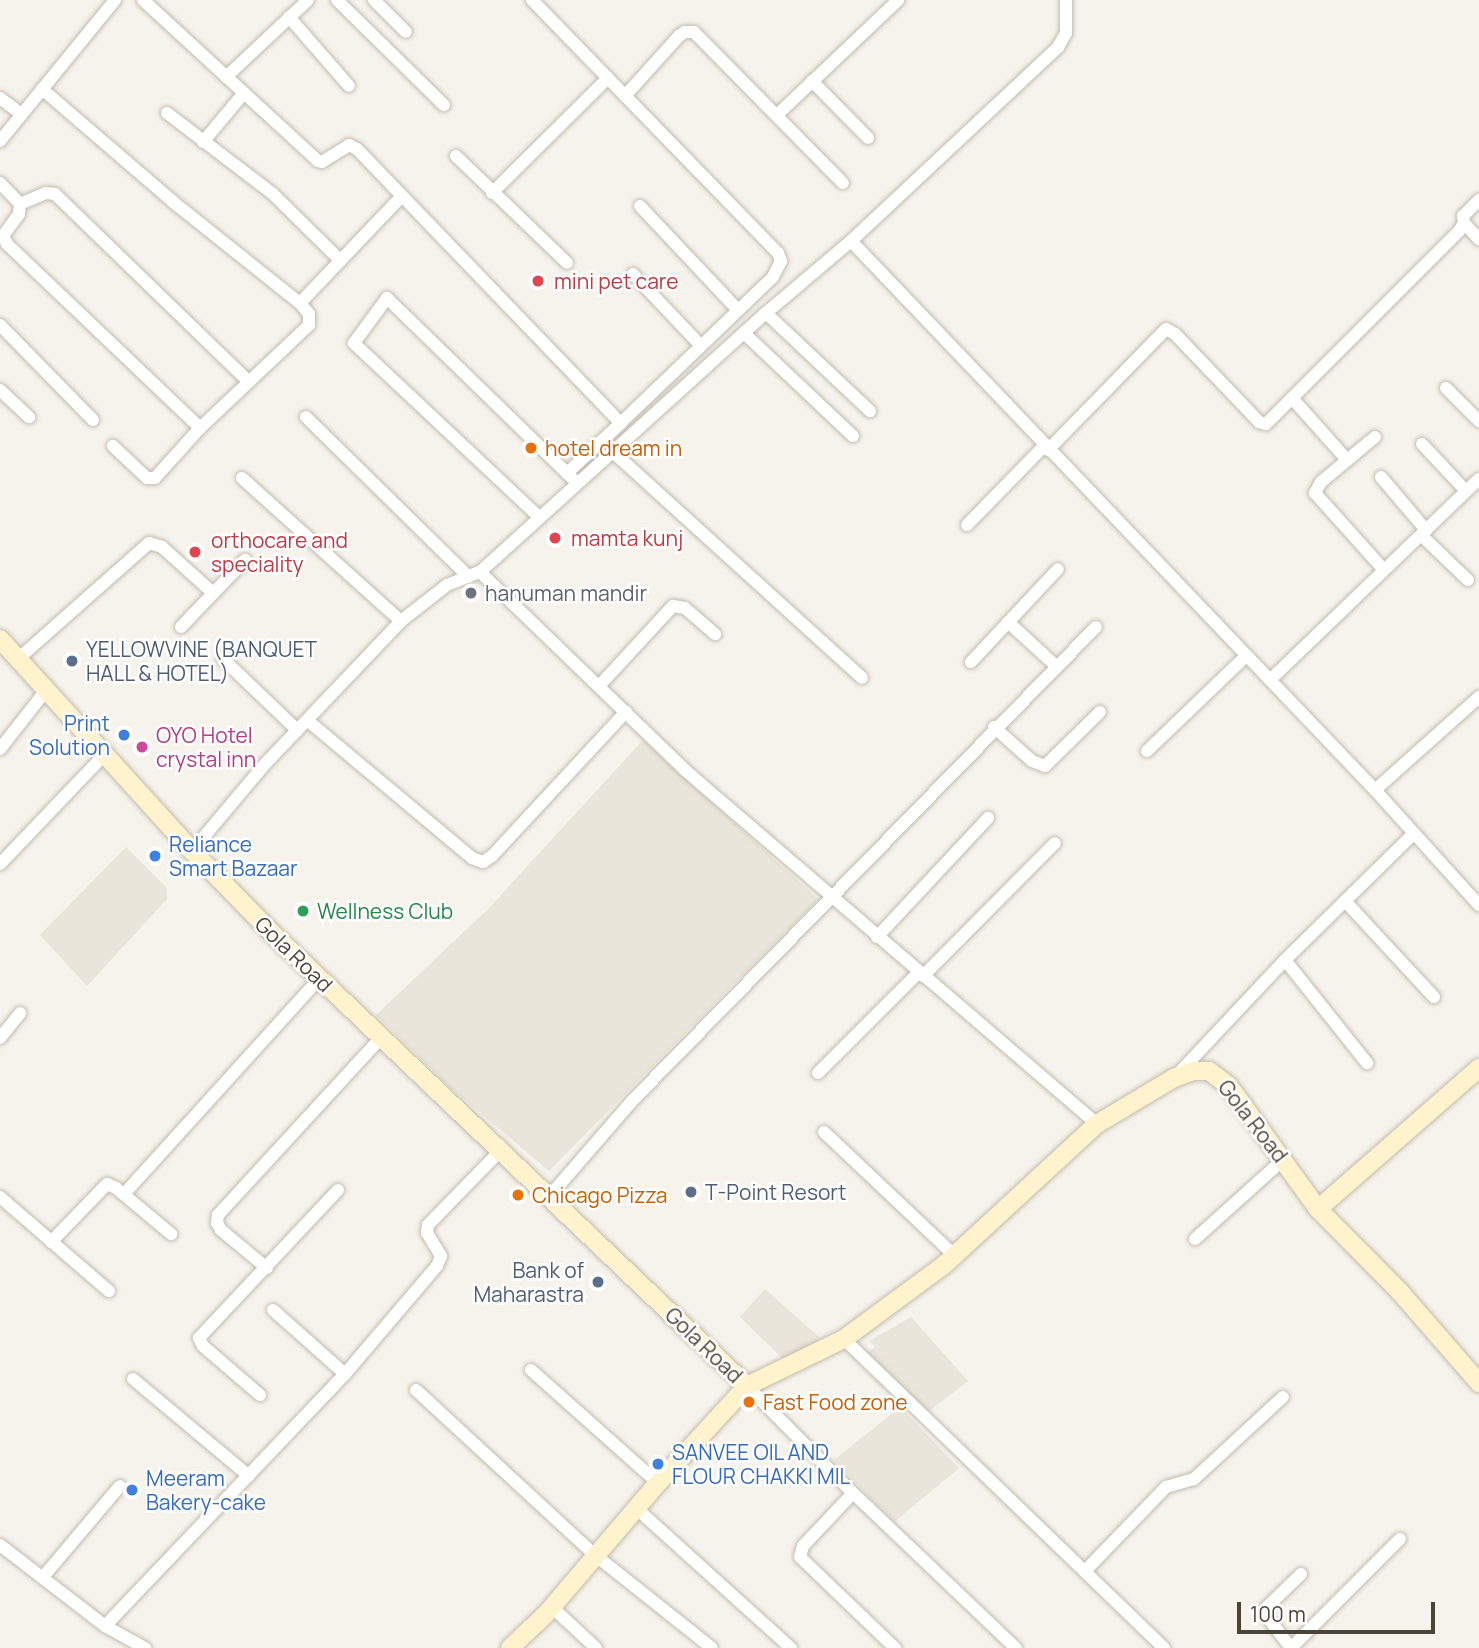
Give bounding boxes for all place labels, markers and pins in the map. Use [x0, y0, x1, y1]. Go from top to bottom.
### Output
place label: mini pet care [554, 268, 678, 294]
marker: mini pet care [528, 271, 548, 291]
place label: hotel dream in [545, 435, 682, 461]
marker: hotel dream in [523, 440, 539, 456]
place label: mamta kunj [571, 525, 683, 551]
place label: orthocare and speciality [211, 527, 348, 577]
marker: mamta kunj [545, 528, 565, 548]
marker: orthocare and speciality [185, 542, 205, 562]
place label: hanuman mandir [485, 580, 647, 606]
marker: hanuman mandir [463, 585, 479, 601]
place label: YELLOWVINE (BANQUET HALL & HOTEL) [86, 636, 317, 686]
marker: YELLOWVINE (BANQUET HALL & HOTEL) [64, 653, 80, 669]
place label: Print Solution [29, 710, 110, 760]
place label: OYO Hotel crystal inn [156, 722, 256, 772]
marker: Print Solution [116, 727, 132, 743]
marker: OYO Hotel crystal inn [134, 739, 150, 755]
place label: Reliance Smart Bazaar [169, 831, 298, 881]
marker: Reliance Smart Bazaar [147, 848, 163, 864]
place label: Wellness Club [317, 898, 453, 924]
marker: Wellness Club [295, 903, 311, 919]
place label: T-Point Resort [705, 1179, 846, 1205]
place label: Chicago Pizza [532, 1182, 668, 1208]
marker: T-Point Resort [683, 1184, 699, 1200]
marker: Chicago Pizza [510, 1187, 526, 1203]
place label: Bank of Maharastra [473, 1257, 584, 1307]
marker: Bank of Maharastra [590, 1274, 606, 1290]
place label: Fast Food zone [763, 1389, 908, 1415]
marker: Fast Food zone [741, 1394, 757, 1410]
place label: SANVEE OIL AND FLOUR CHAKKI MIL [672, 1439, 850, 1489]
marker: SANVEE OIL AND FLOUR CHAKKI MIL [650, 1456, 666, 1472]
place label: Meeram Bakery-cake [146, 1465, 266, 1515]
marker: Meeram Bakery-cake [124, 1482, 140, 1498]

